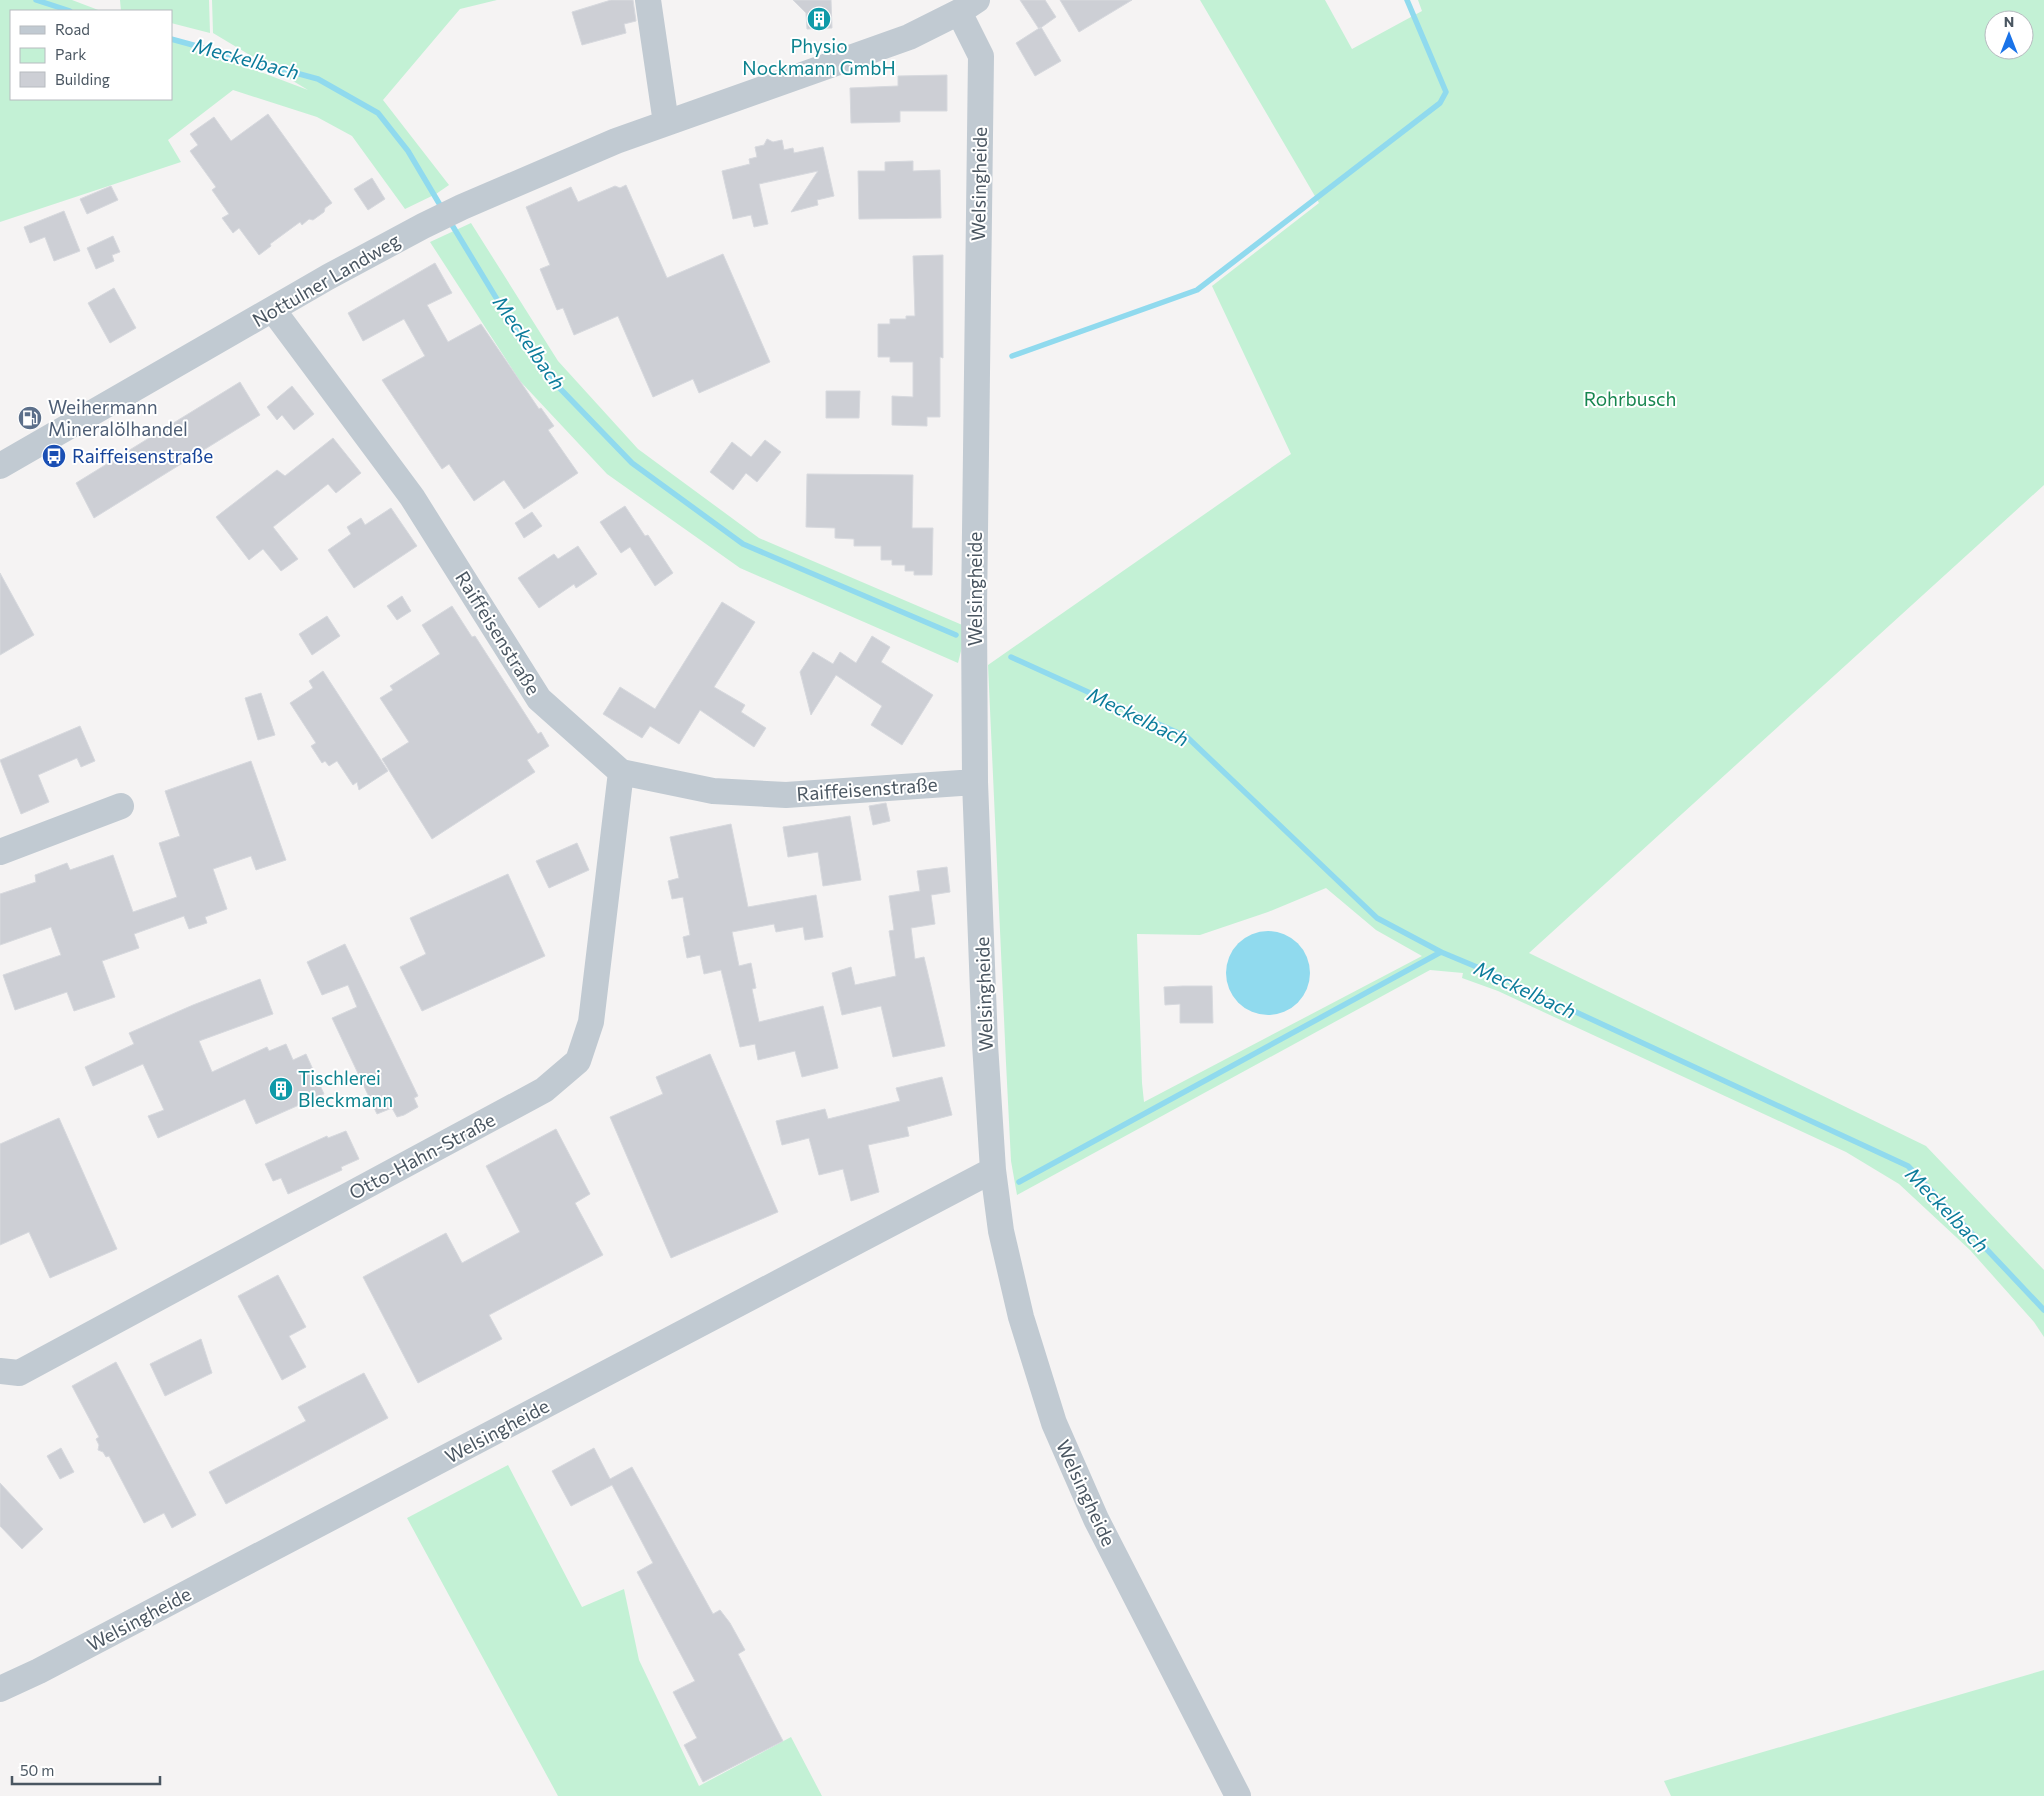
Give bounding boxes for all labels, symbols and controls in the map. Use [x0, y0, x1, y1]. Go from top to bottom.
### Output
building icon: Physio Nockmann GmbH [806, 6, 832, 32]
legend [10, 10, 172, 100]
north arrow [1984, 10, 2034, 60]
text: N [2004, 13, 2014, 30]
text: Road [55, 20, 90, 38]
water label: Meckelbach [190, 32, 302, 84]
place label: Physio Nockmann GmbH [742, 34, 896, 79]
text: Park [55, 45, 86, 63]
text: Building [55, 70, 110, 88]
street label: Welsingheide [966, 127, 991, 241]
street label: Nottulner Landweg [248, 228, 404, 331]
water label: Meckelbach [489, 291, 571, 394]
park label: Rohrbusch [1584, 387, 1676, 410]
place label: Weihermann Mineralölhandel [48, 395, 188, 440]
fuel station icon: Weihermann Mineralölhandel [17, 405, 43, 431]
bus stop icon: Raiffeisenstraße [41, 443, 67, 469]
place label: Raiffeisenstraße [72, 444, 213, 467]
street label: Welsingheide [963, 532, 986, 646]
street label: Raiffeisenstraße [451, 567, 546, 699]
water label: Meckelbach [1084, 681, 1193, 751]
street label: Raiffeisenstraße [796, 772, 938, 805]
street label: Welsingheide [970, 936, 997, 1052]
water label: Meckelbach [1471, 955, 1580, 1023]
place label: Tischlerei Bleckmann [298, 1066, 393, 1111]
building icon: Tischlerei Bleckmann [268, 1076, 294, 1102]
street label: Otto-Hahn-Straße [345, 1107, 499, 1204]
water label: Meckelbach [1901, 1162, 1994, 1257]
street label: Welsingheide [441, 1394, 553, 1468]
street label: Welsingheide [1052, 1436, 1121, 1549]
street label: Welsingheide [83, 1582, 195, 1656]
scale bar [12, 1754, 160, 1786]
text: 50 m [20, 1761, 54, 1779]

